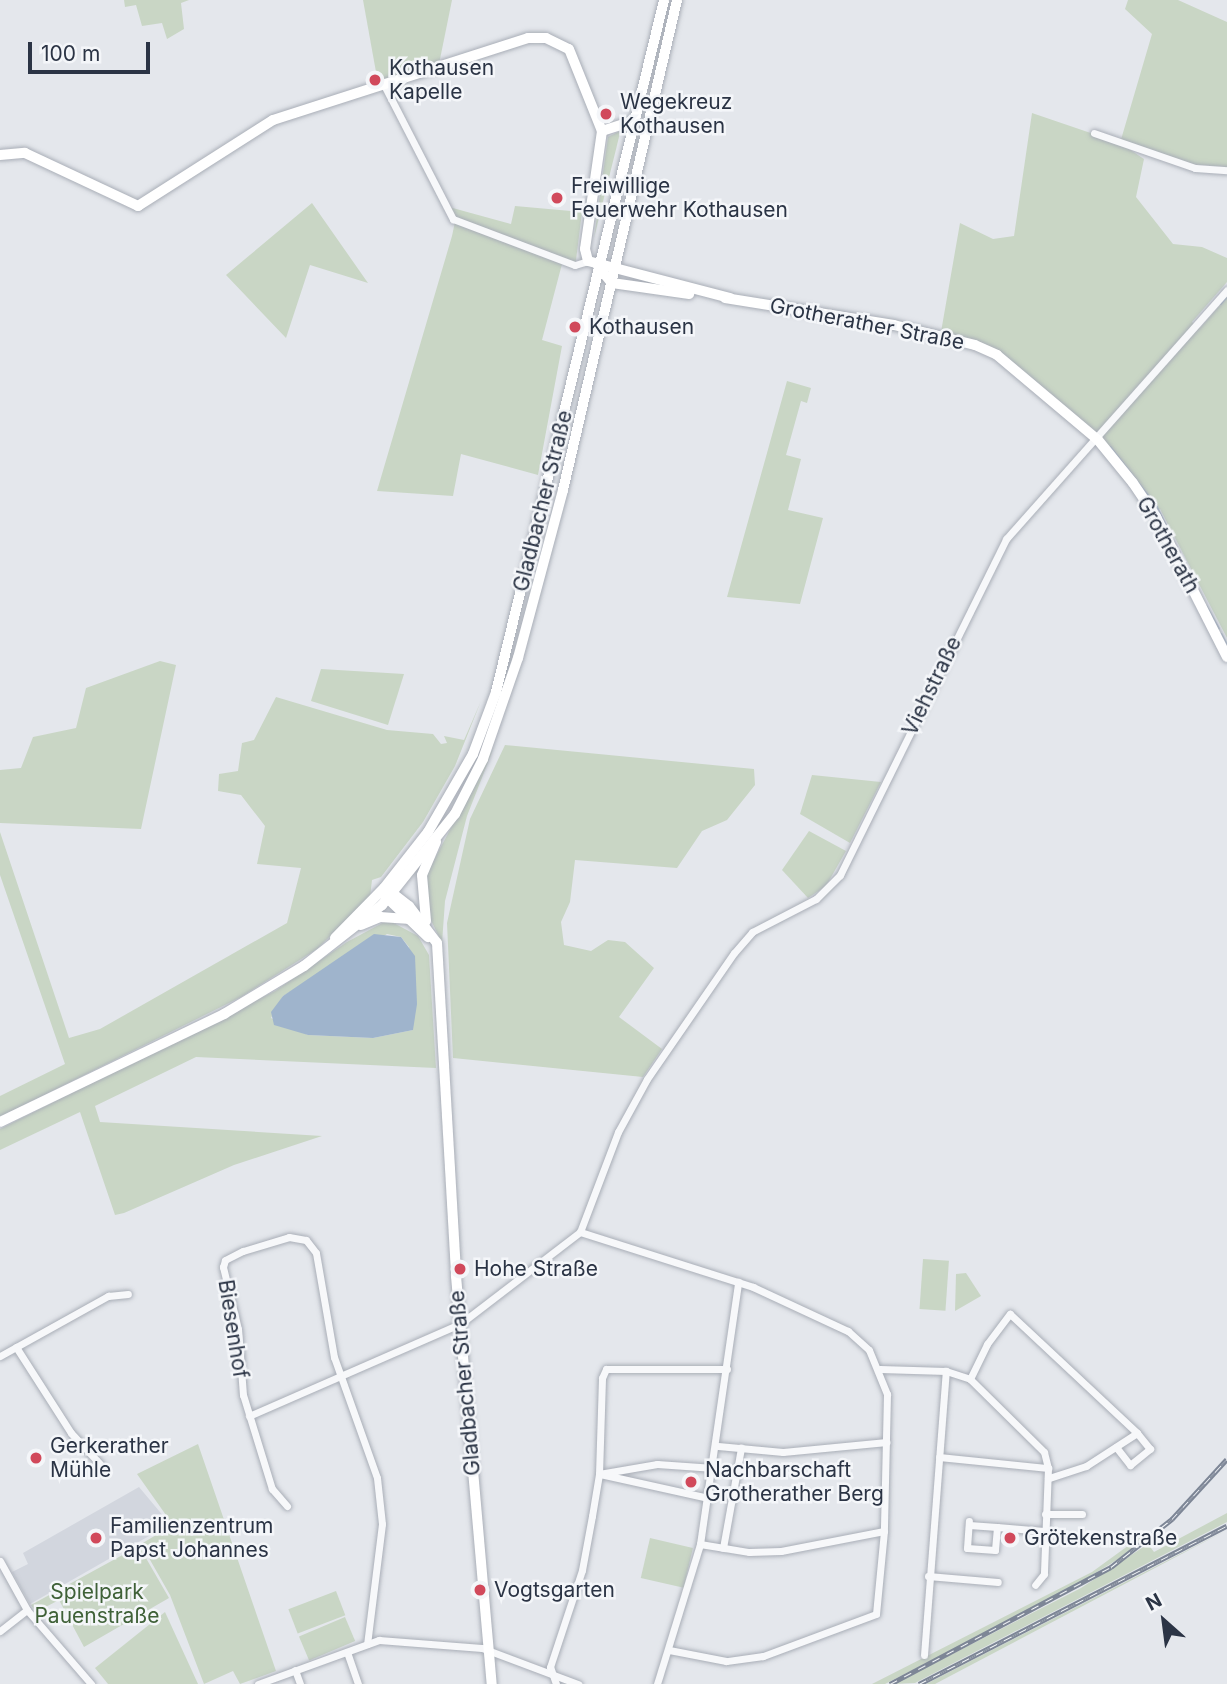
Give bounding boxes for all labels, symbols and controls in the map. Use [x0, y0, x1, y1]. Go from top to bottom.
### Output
scale bar [32, 28, 154, 72]
text: 100 m [41, 41, 100, 66]
place label: Kothausen Kapelle [389, 55, 494, 105]
marker: Kothausen Kapelle [367, 72, 383, 88]
place label: Wegekreuz Kothausen [620, 89, 732, 139]
marker: Wegekreuz Kothausen [598, 106, 614, 122]
place label: Freiwillige Feuerwehr Kothausen [571, 173, 788, 223]
marker: Freiwillige Feuerwehr Kothausen [549, 190, 565, 206]
street label: Grotherather Straße [768, 293, 966, 355]
place label: Kothausen [589, 314, 694, 340]
marker: Kothausen [567, 319, 583, 335]
street label: Gladbacher Straße [508, 408, 578, 594]
street label: Grotherath [1131, 492, 1205, 598]
street label: Viehstraße [897, 632, 967, 740]
place label: Hohe Straße [474, 1256, 598, 1282]
marker: Hohe Straße [452, 1261, 468, 1277]
street label: Biesenhof [213, 1278, 253, 1380]
street label: Gladbacher Straße [444, 1289, 486, 1477]
place label: Gerkerather Mühle [50, 1433, 169, 1483]
marker: Gerkerather Mühle [28, 1450, 44, 1466]
place label: Nachbarschaft Grotherather Berg [705, 1457, 884, 1507]
marker: Nachbarschaft Grotherather Berg [683, 1474, 699, 1490]
place label: Familienzentrum Papst Johannes [110, 1513, 274, 1563]
place label: Grötekenstraße [1024, 1525, 1177, 1551]
marker: Familienzentrum Papst Johannes [88, 1530, 104, 1546]
marker: Grötekenstraße [1002, 1530, 1018, 1546]
place label: Vogtsgarten [494, 1577, 615, 1603]
park label: Spielpark Pauenstraße [34, 1579, 160, 1629]
marker: Vogtsgarten [472, 1582, 488, 1598]
north arrow [1129, 1586, 1199, 1656]
text: N [1142, 1588, 1166, 1616]

